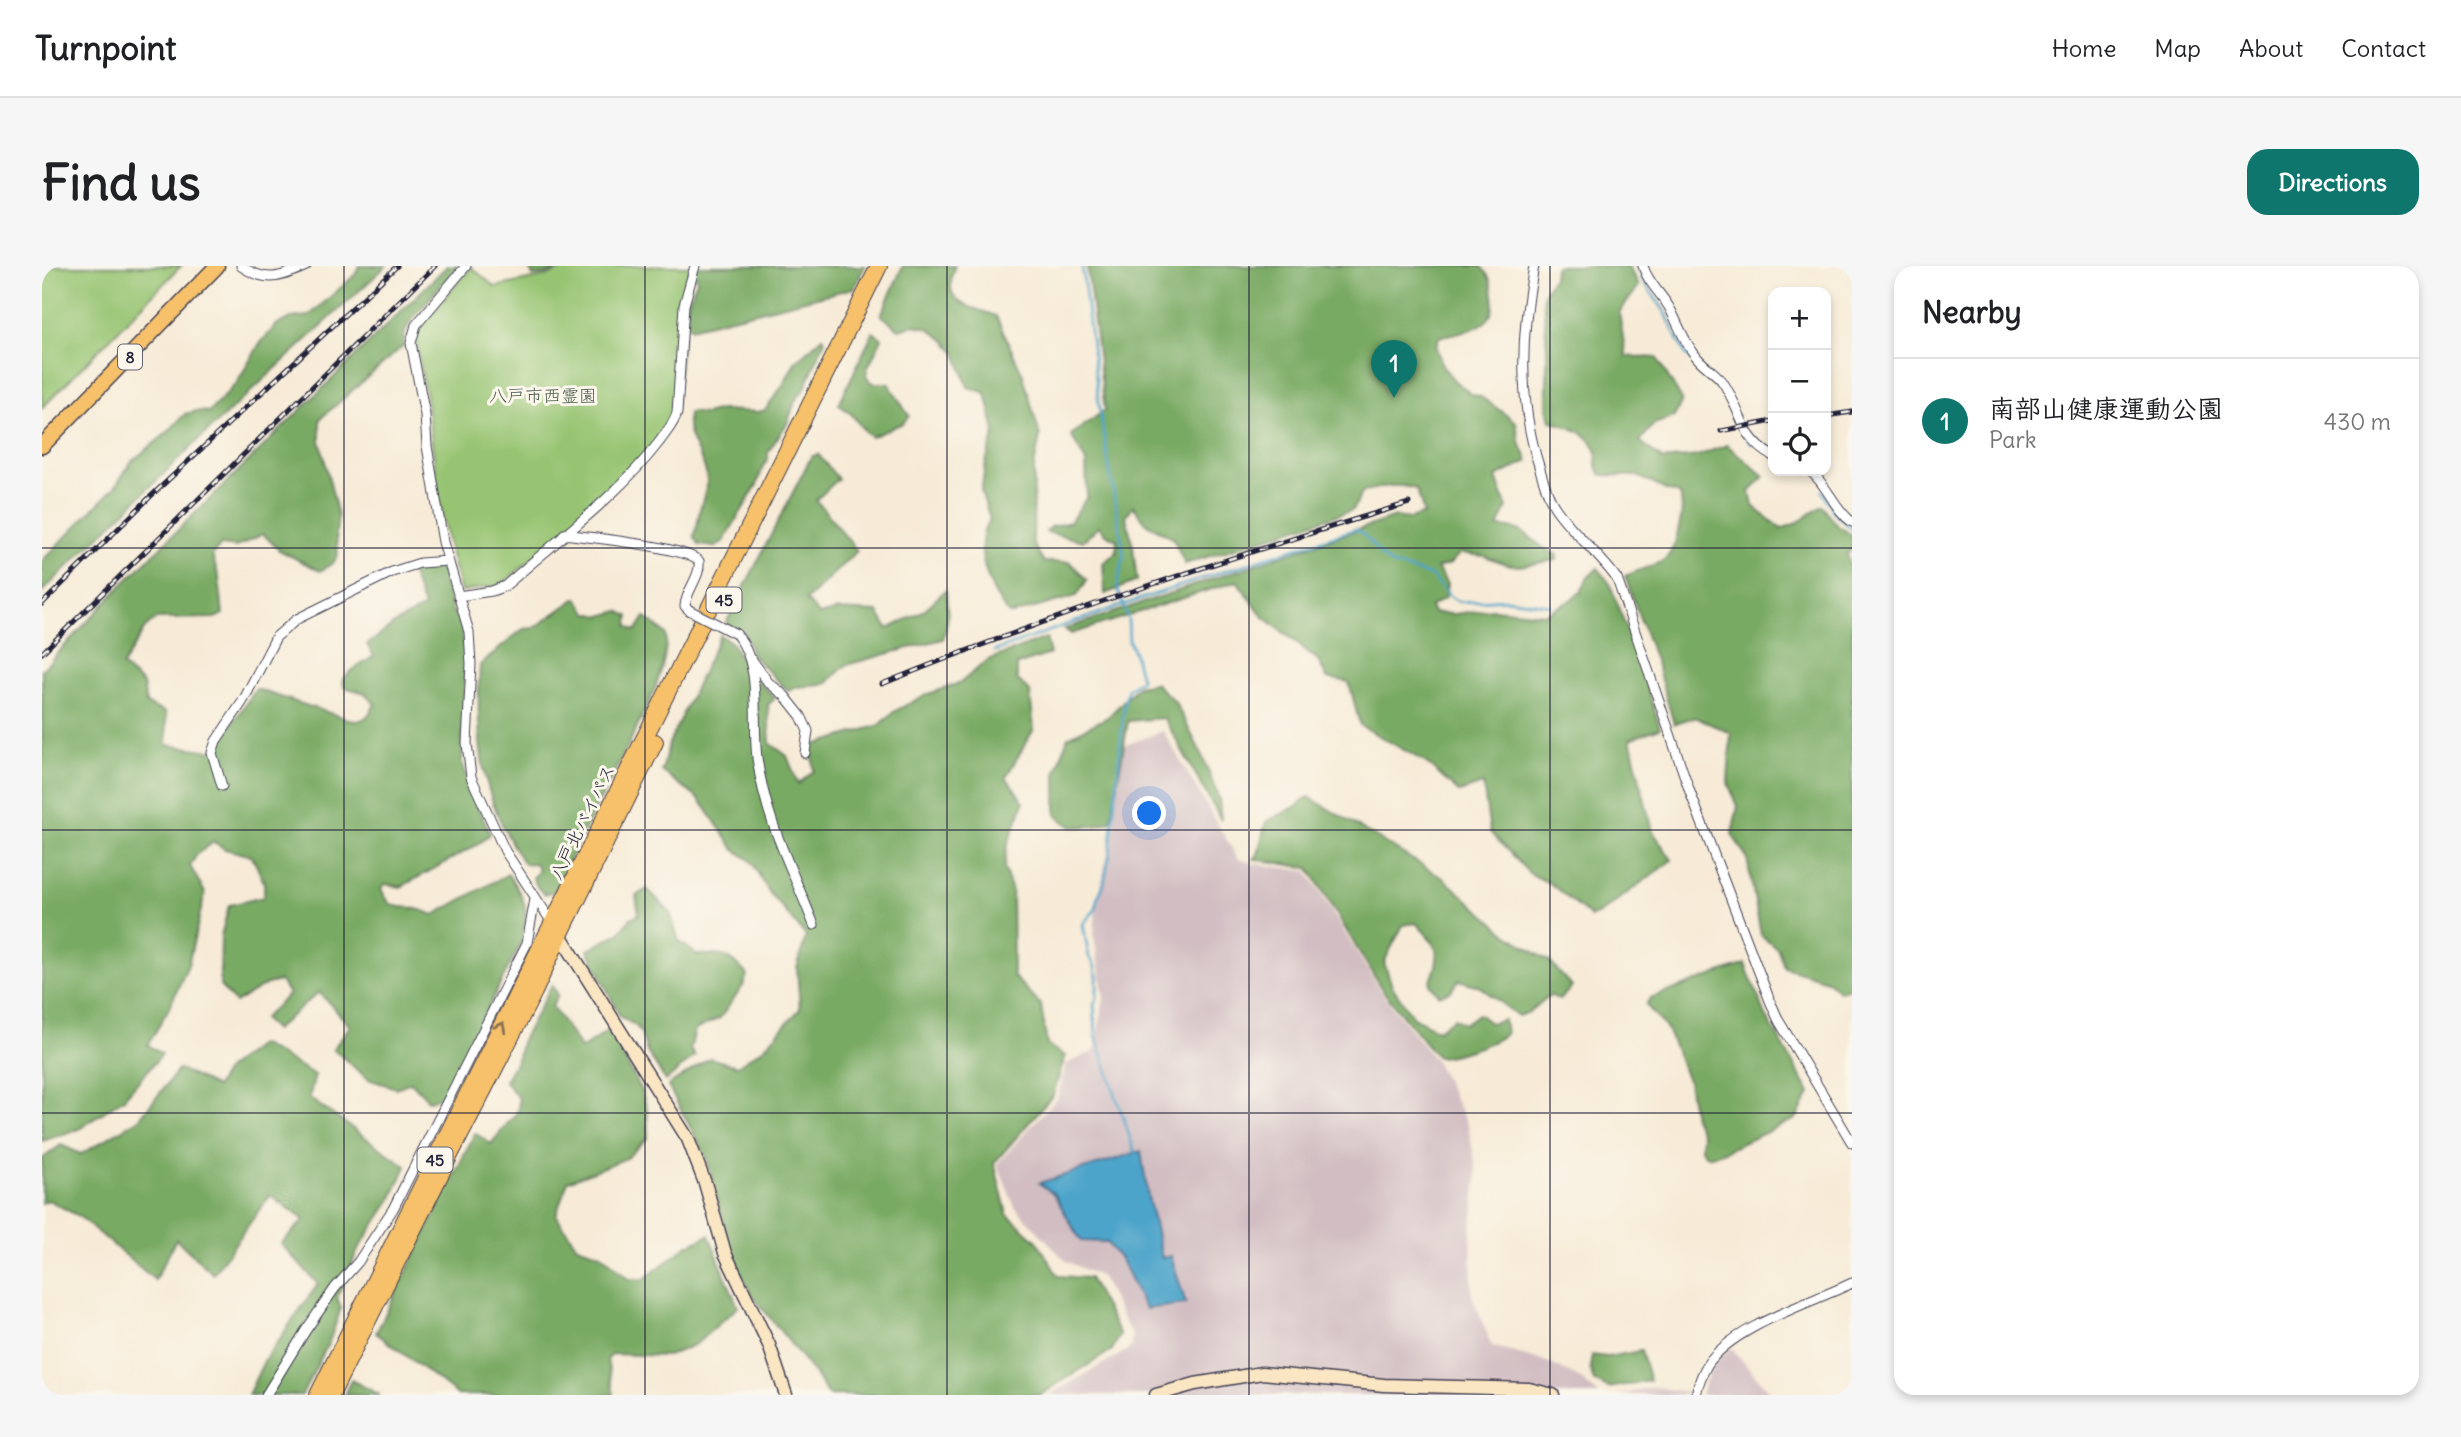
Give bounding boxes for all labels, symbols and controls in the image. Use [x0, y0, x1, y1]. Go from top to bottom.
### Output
text: Turnpoint [35, 27, 176, 69]
text: Home [2052, 33, 2116, 63]
text: Map [2154, 33, 2201, 63]
text: About [2239, 33, 2303, 63]
text: Contact [2341, 33, 2426, 63]
button: Directions [2247, 149, 2419, 215]
text: Find us [42, 152, 200, 213]
map controls [1768, 287, 1831, 476]
button: + [1768, 287, 1831, 350]
text: Nearby [1922, 293, 2022, 331]
pin: 1 [1371, 340, 1417, 398]
road number: 8 [118, 344, 142, 370]
button: − [1768, 350, 1831, 413]
park label: 八戸市西霊園 [489, 384, 597, 407]
text: 南部山健康運動公園 [1989, 392, 2223, 425]
text: 1 [1940, 407, 1950, 436]
text: 430 m [2324, 407, 2391, 436]
button: locate [1768, 413, 1831, 476]
text: Park [1989, 425, 2037, 454]
road number: 45 [706, 588, 742, 612]
street label: 八戸北バイパス [544, 760, 620, 884]
your location [1132, 796, 1166, 830]
one-way arrow [493, 1022, 507, 1034]
road number: 45 [418, 1147, 452, 1172]

